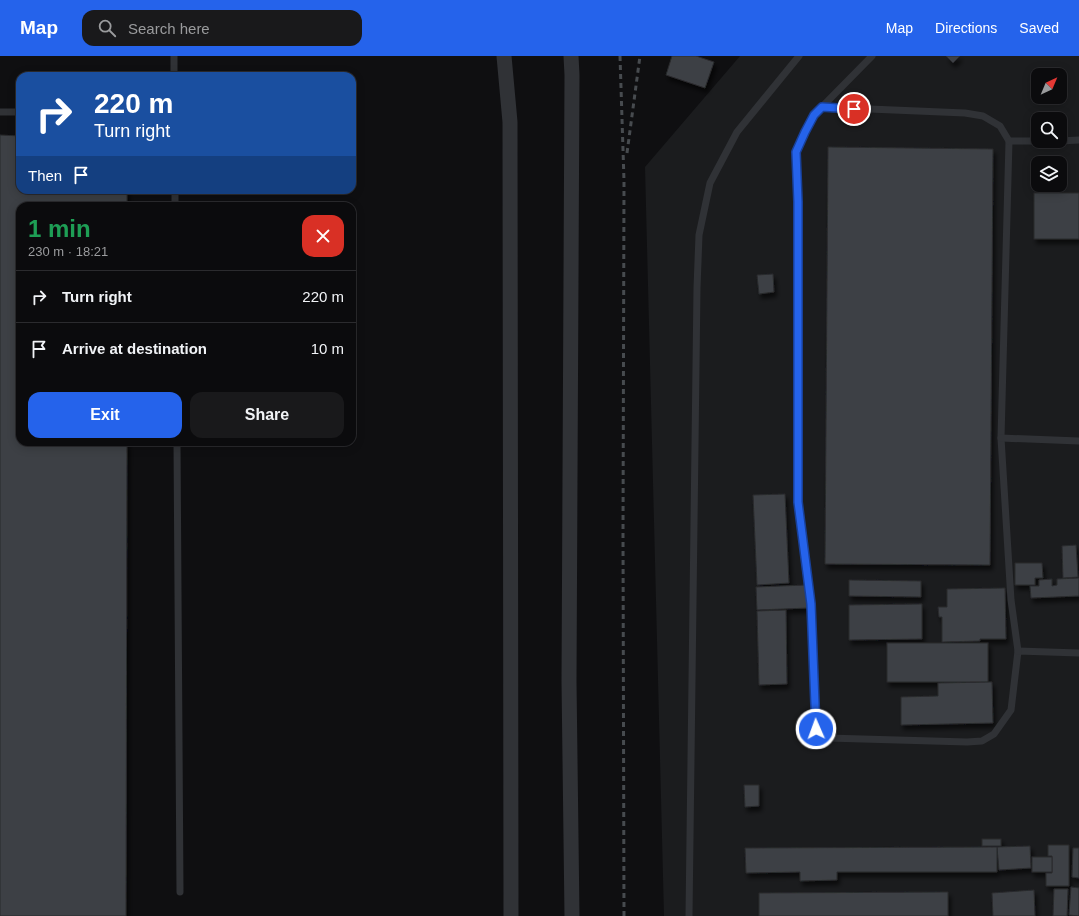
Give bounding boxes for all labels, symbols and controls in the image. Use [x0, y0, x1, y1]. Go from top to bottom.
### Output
search box [82, 10, 362, 46]
text: Map [20, 17, 58, 38]
icon: search [96, 17, 118, 39]
text: Search here [128, 20, 210, 37]
text: Map [886, 20, 913, 36]
text: Directions [935, 20, 997, 36]
text: Saved [1019, 20, 1059, 36]
north arrow [1031, 68, 1067, 104]
map controls [1031, 68, 1067, 192]
icon: right [28, 88, 80, 140]
text: 220 m [94, 88, 173, 119]
pin [837, 92, 871, 126]
icon: arrive [843, 98, 865, 120]
button: search [1031, 112, 1067, 148]
text: Turn right [94, 121, 170, 141]
button: layers [1031, 156, 1067, 192]
icon: arrive [70, 164, 92, 186]
text: Then [28, 167, 62, 184]
text: 1 min [28, 215, 91, 242]
button: close [302, 215, 344, 257]
text: 230 m · 18:21 [28, 244, 108, 259]
icon: right [28, 286, 50, 308]
text: Turn right [62, 288, 132, 305]
text: 220 m [302, 288, 344, 305]
icon: arrive [28, 338, 50, 360]
text: Arrive at destination [62, 340, 207, 357]
text: 10 m [311, 340, 344, 357]
button: Exit [28, 392, 182, 438]
button: Share [190, 392, 344, 438]
position arrow [795, 708, 837, 750]

